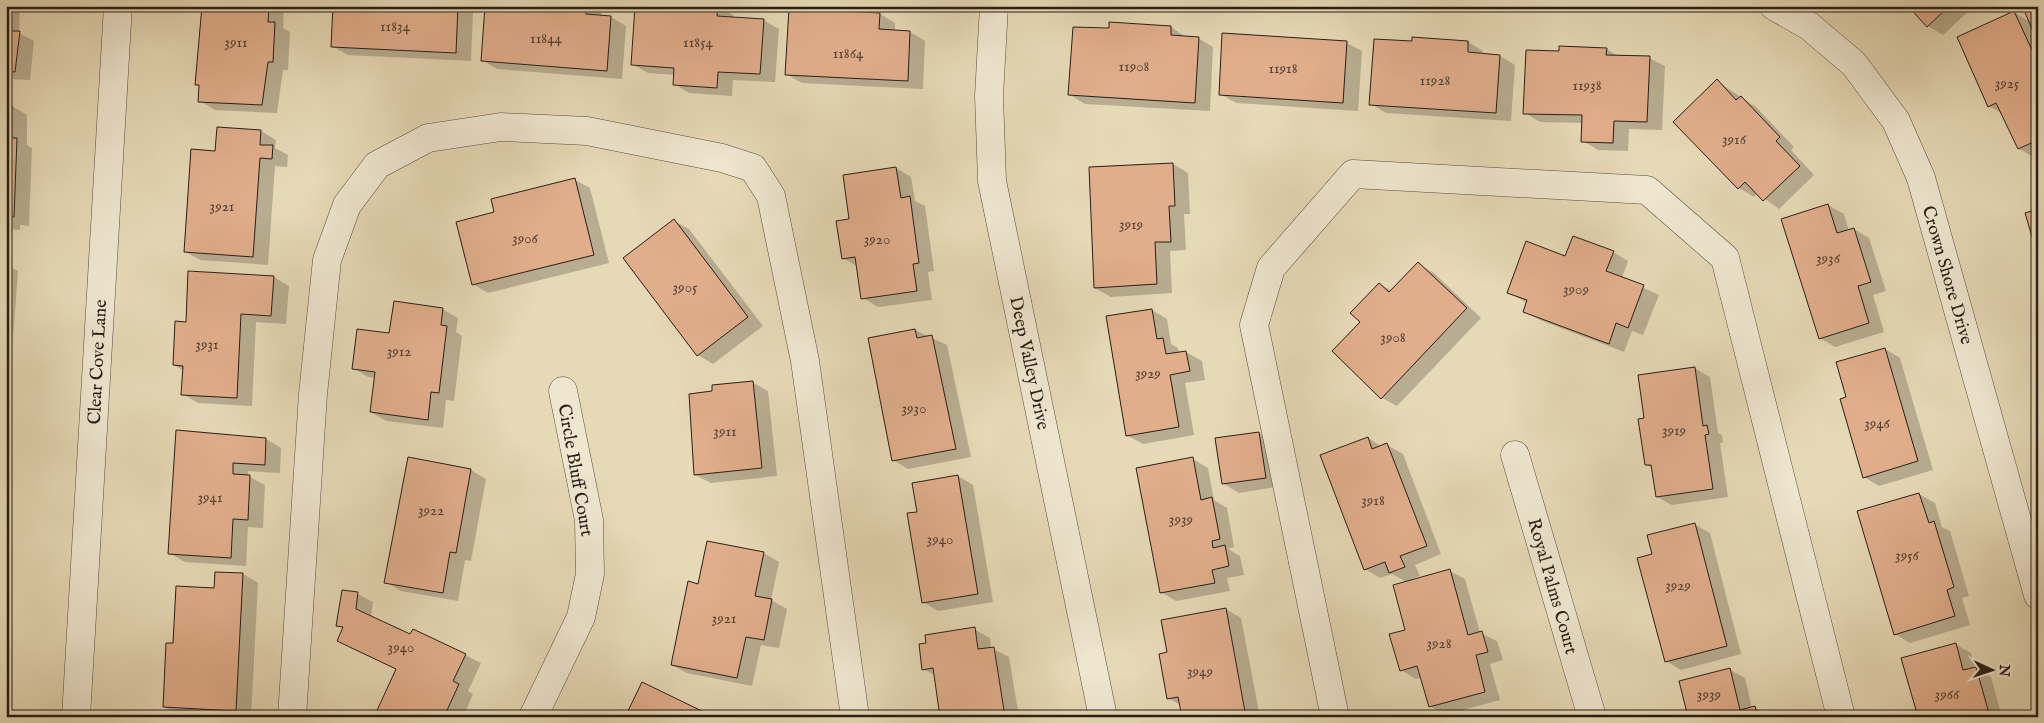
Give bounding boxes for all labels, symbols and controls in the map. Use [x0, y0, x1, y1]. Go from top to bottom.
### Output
house number: 11834 [380, 17, 411, 36]
house number: 11844 [530, 29, 563, 48]
house number: 3911 [224, 33, 248, 52]
house number: 11854 [683, 33, 714, 52]
house number: 11864 [833, 44, 864, 63]
house number: 11908 [1119, 57, 1150, 76]
house number: 11918 [1268, 59, 1298, 78]
house number: 11928 [1420, 71, 1450, 90]
house number: 3925 [1995, 74, 2020, 93]
house number: 11938 [1572, 76, 1602, 95]
house number: 3916 [1722, 130, 1747, 149]
house number: 3921 [210, 197, 234, 216]
street label: Crown Shore Drive [1916, 203, 1977, 347]
house number: 3919 [1119, 215, 1143, 234]
house number: 3906 [512, 229, 539, 248]
house number: 3920 [864, 230, 890, 249]
house number: 3936 [1816, 249, 1841, 268]
house number: 3905 [673, 278, 698, 297]
house number: 3909 [1563, 280, 1589, 299]
street label: Deep Valley Drive [1003, 294, 1054, 432]
street label: Clear Cove Lane [84, 299, 113, 425]
house number: 3908 [1380, 328, 1406, 347]
house number: 3931 [195, 335, 219, 354]
house number: 3912 [387, 342, 411, 361]
house number: 3929 [1135, 364, 1161, 383]
house number: 3930 [901, 399, 927, 418]
street label: Circle Bluff Court [552, 402, 598, 538]
house number: 3946 [1864, 414, 1891, 433]
house number: 3919 [1662, 421, 1686, 440]
house number: 3911 [713, 422, 737, 441]
house number: 3941 [198, 488, 223, 507]
house number: 3918 [1361, 491, 1385, 510]
house number: 3922 [418, 501, 444, 520]
house number: 3939 [1169, 510, 1193, 529]
street label: Royal Palms Court [1521, 516, 1582, 657]
house number: 3940 [927, 530, 953, 549]
house number: 3956 [1895, 546, 1920, 565]
house number: 3929 [1665, 576, 1691, 595]
house number: 3921 [712, 609, 736, 628]
house number: 3928 [1426, 634, 1452, 653]
house number: 3940 [388, 638, 414, 657]
north arrow [1966, 646, 2016, 696]
house number: 3949 [1187, 662, 1213, 681]
text: N [1995, 663, 2013, 677]
house number: 3939 [1697, 685, 1721, 704]
house number: 3966 [1935, 685, 1960, 704]

